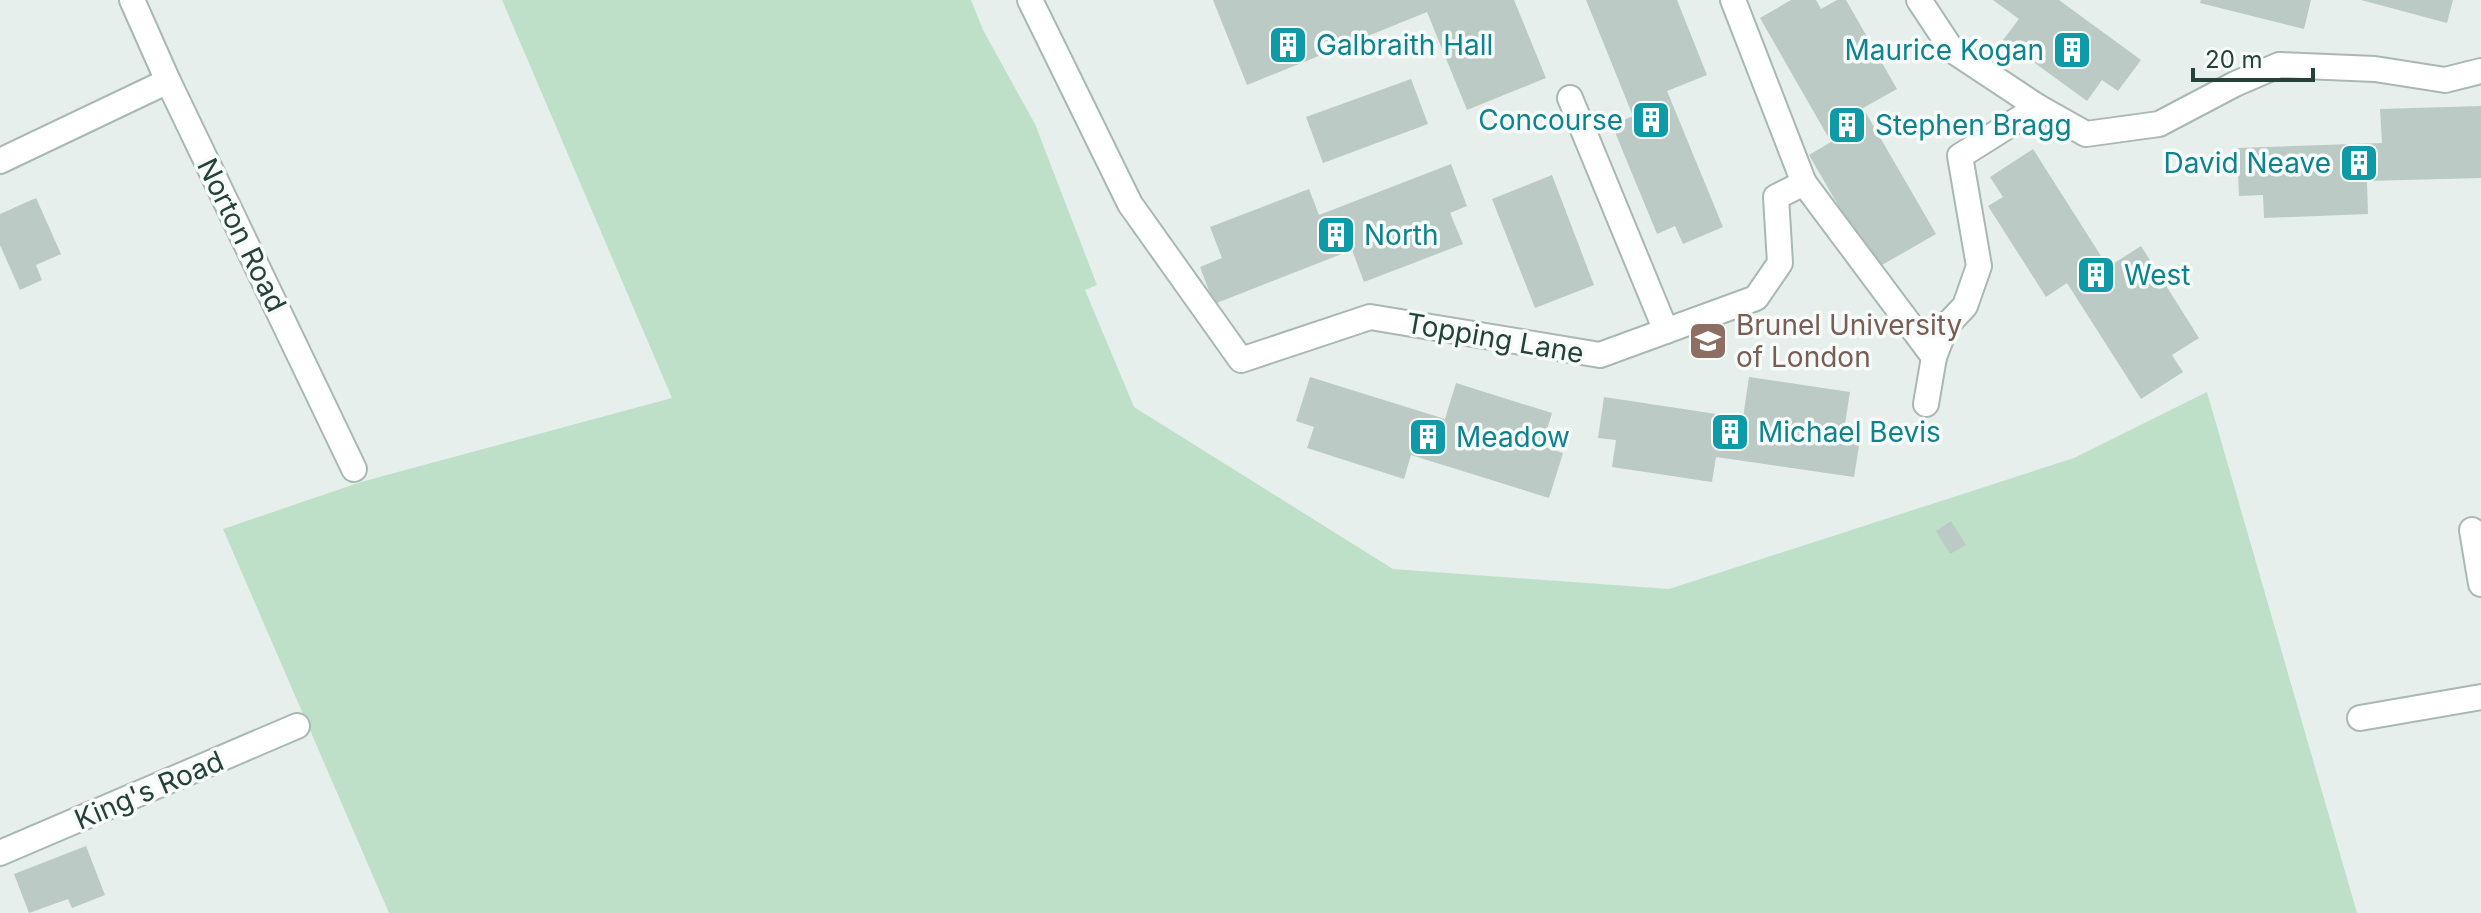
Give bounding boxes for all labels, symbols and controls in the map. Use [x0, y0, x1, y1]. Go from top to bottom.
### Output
building icon: Galbraith Hall [1267, 24, 1309, 66]
place label: Galbraith Hall [1316, 28, 1493, 62]
building icon: Maurice Kogan [2051, 29, 2093, 71]
scale bar [2193, 32, 2313, 82]
place label: Maurice Kogan [1845, 33, 2044, 67]
text: 20 m [2205, 45, 2263, 74]
building icon: Concourse [1630, 99, 1672, 141]
place label: Concourse [1478, 103, 1623, 137]
building icon: Stephen Bragg [1826, 104, 1868, 146]
place label: Stephen Bragg [1875, 108, 2072, 142]
building icon: David Neave [2338, 142, 2380, 184]
place label: David Neave [2163, 146, 2331, 180]
street label: Norton Road [190, 153, 294, 317]
building icon: North [1315, 214, 1357, 256]
place label: North [1364, 218, 1439, 252]
building icon: West [2075, 254, 2117, 296]
place label: West [2124, 258, 2190, 292]
street label: Topping Lane [1404, 306, 1586, 370]
place label: Brunel University of London [1736, 308, 1962, 374]
school or university icon: Brunel University of London [1687, 320, 1729, 362]
building icon: Michael Bevis [1709, 411, 1751, 453]
place label: Michael Bevis [1758, 415, 1941, 449]
building icon: Meadow [1407, 416, 1449, 458]
place label: Meadow [1456, 420, 1570, 454]
street label: King's Road [69, 743, 229, 837]

